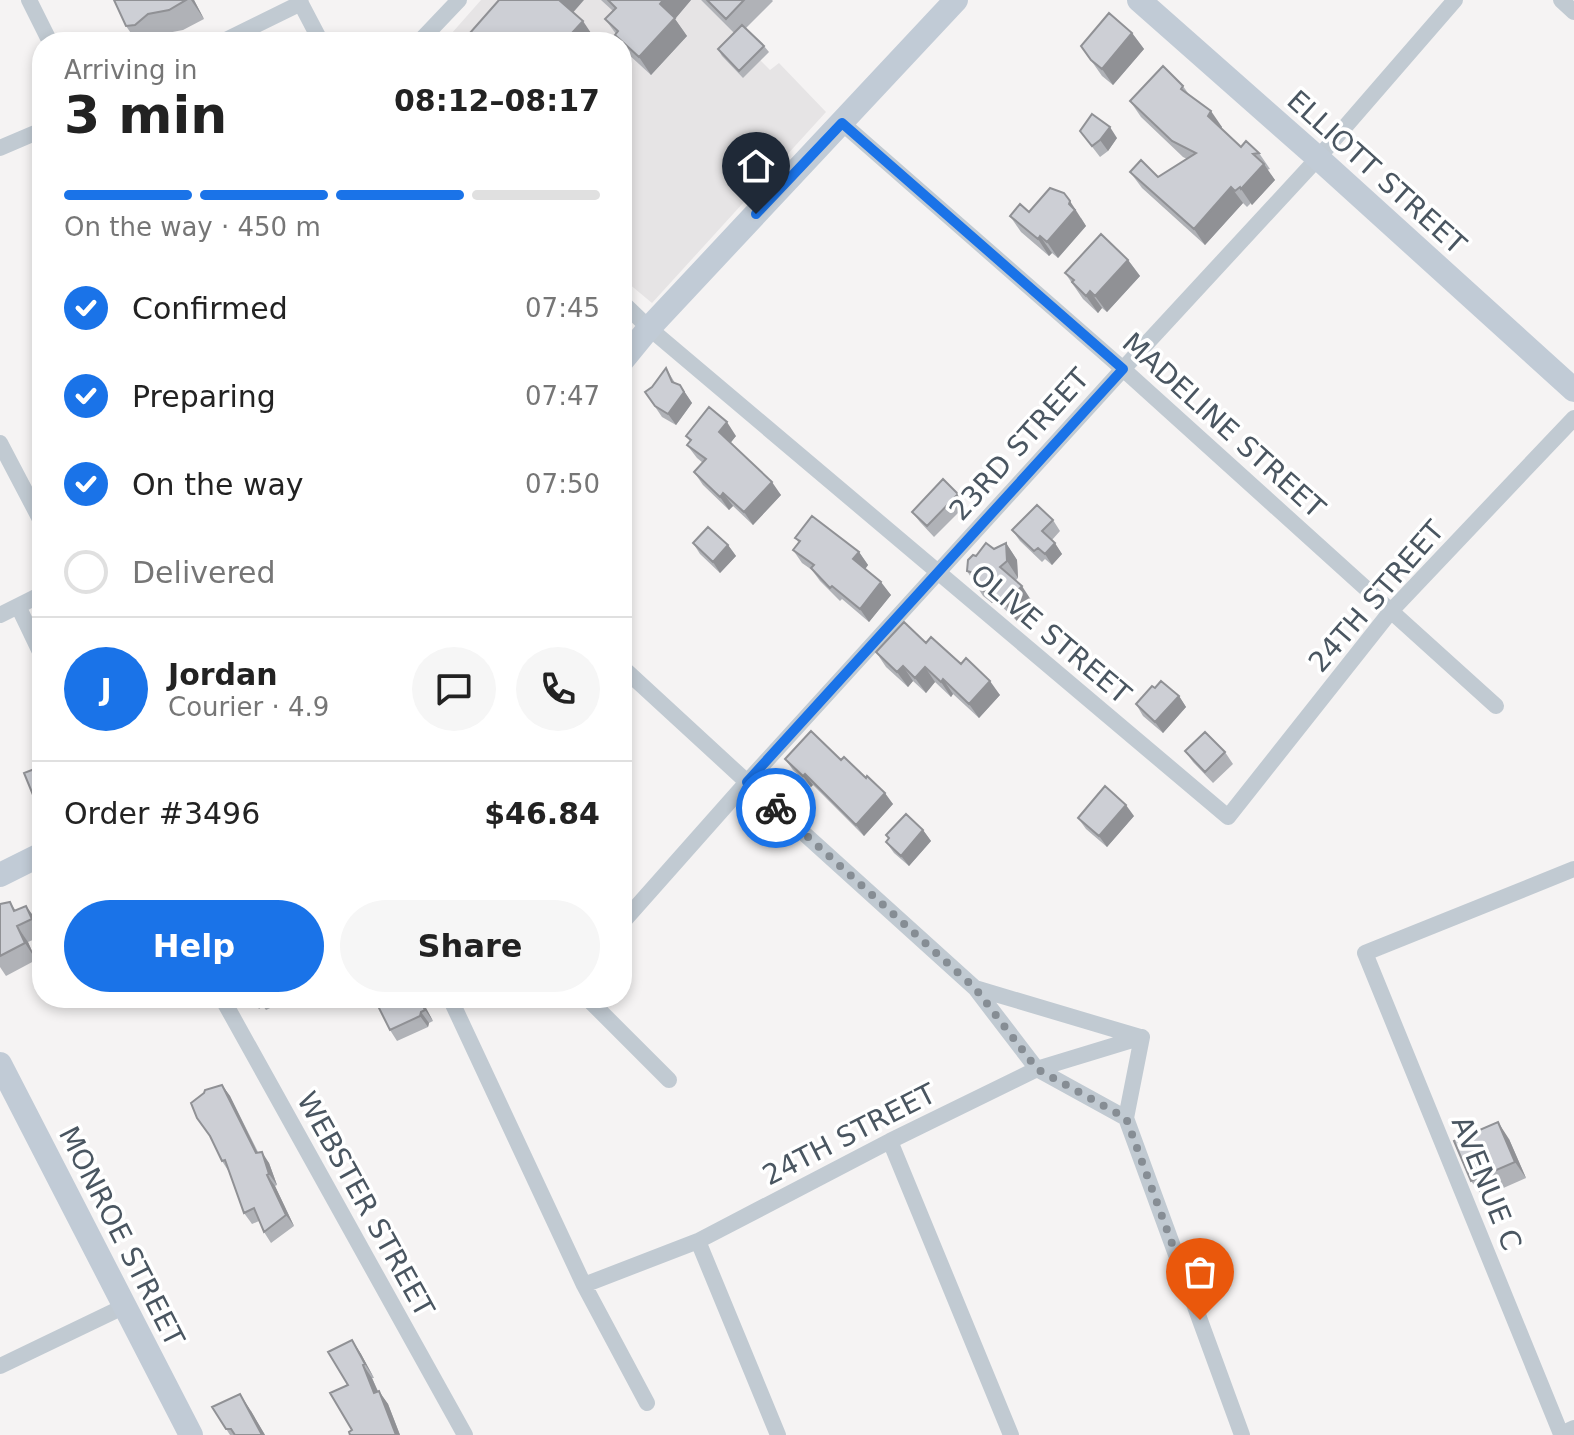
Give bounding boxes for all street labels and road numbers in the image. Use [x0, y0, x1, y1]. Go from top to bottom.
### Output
street label: ELLIOTT STREET [1281, 84, 1473, 262]
street label: MADELINE STREET [1116, 326, 1332, 525]
street label: 23RD STREET [943, 361, 1097, 527]
street label: 24TH STREET [1302, 513, 1452, 679]
street label: OLIVE STREET [964, 558, 1138, 711]
street label: 24TH STREET [757, 1076, 942, 1192]
street label: WEBSTER STREET [290, 1086, 441, 1323]
street label: AVENUE C [1445, 1111, 1528, 1255]
street label: MONROE STREET [52, 1121, 192, 1352]

